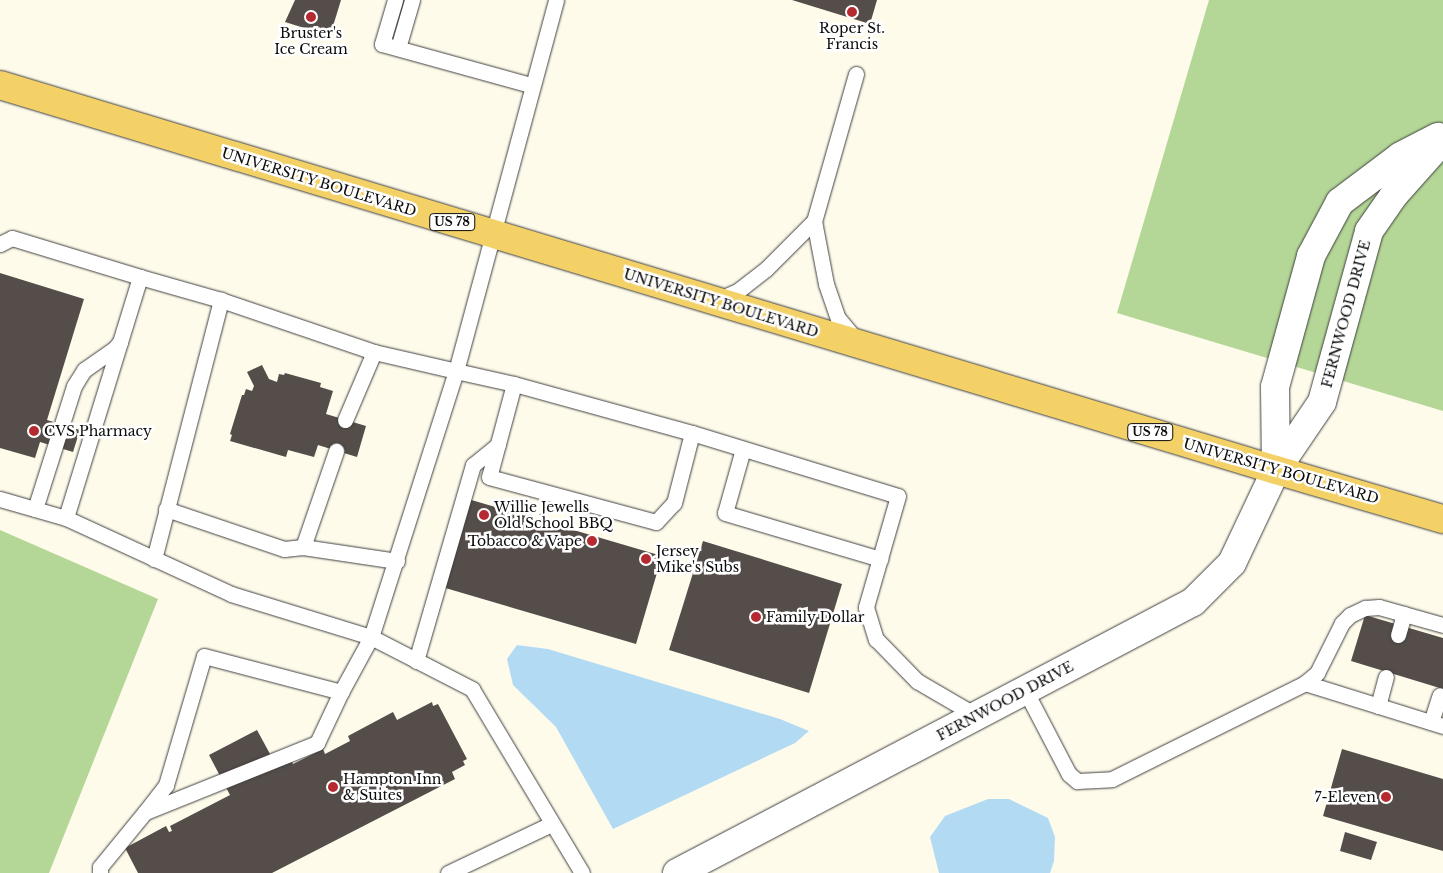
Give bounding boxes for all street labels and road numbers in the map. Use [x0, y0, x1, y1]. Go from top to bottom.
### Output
street label: UNIVERSITY BOULEVARD [219, 144, 419, 220]
road number: US 78 [428, 212, 476, 232]
street label: FERNWOOD DRIVE [1318, 238, 1374, 390]
street label: UNIVERSITY BOULEVARD [621, 265, 821, 341]
road number: US 78 [1126, 422, 1174, 442]
street label: UNIVERSITY BOULEVARD [1181, 435, 1381, 507]
street label: FERNWOOD DRIVE [934, 658, 1076, 744]

